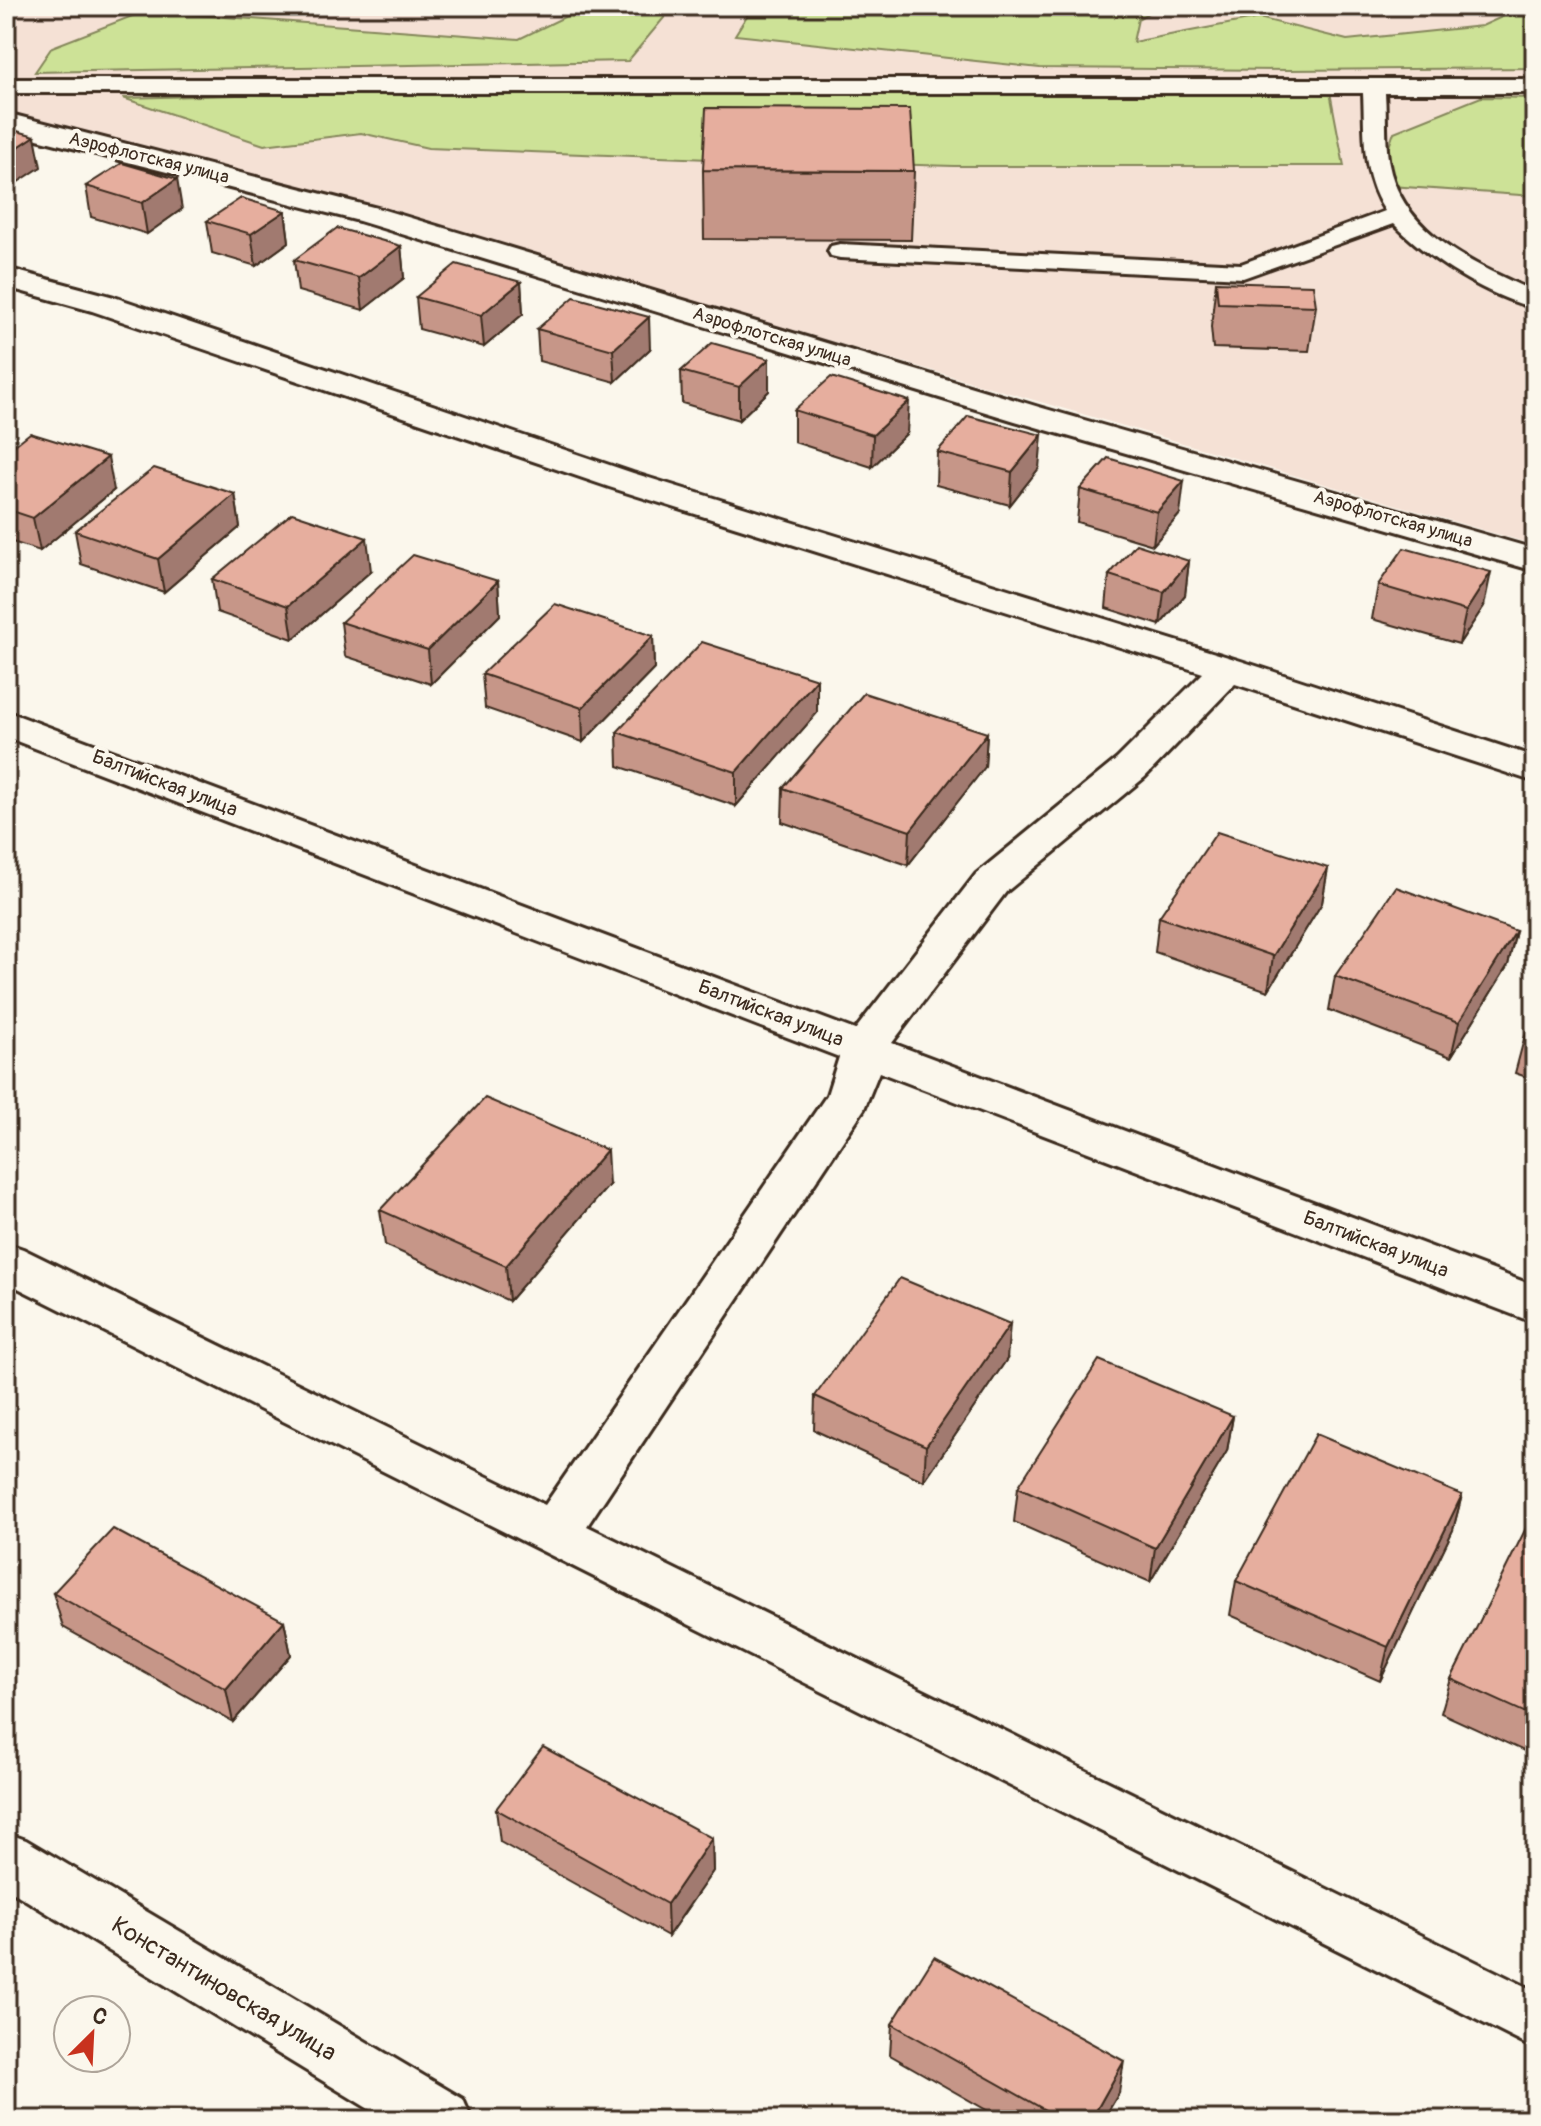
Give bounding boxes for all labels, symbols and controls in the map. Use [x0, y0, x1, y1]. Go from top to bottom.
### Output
street label: Аэрофлотская улица [66, 127, 232, 189]
street label: Аэрофлотская улица [690, 302, 854, 372]
street label: Аэрофлотская улица [1311, 485, 1475, 553]
street label: Балтийская улица [89, 744, 241, 822]
street label: Балтийская улица [695, 974, 847, 1052]
street label: Балтийская улица [1300, 1205, 1452, 1283]
street label: Константиновская улица [106, 1910, 342, 2068]
north arrow [52, 1994, 132, 2074]
text: С [88, 2001, 112, 2032]

